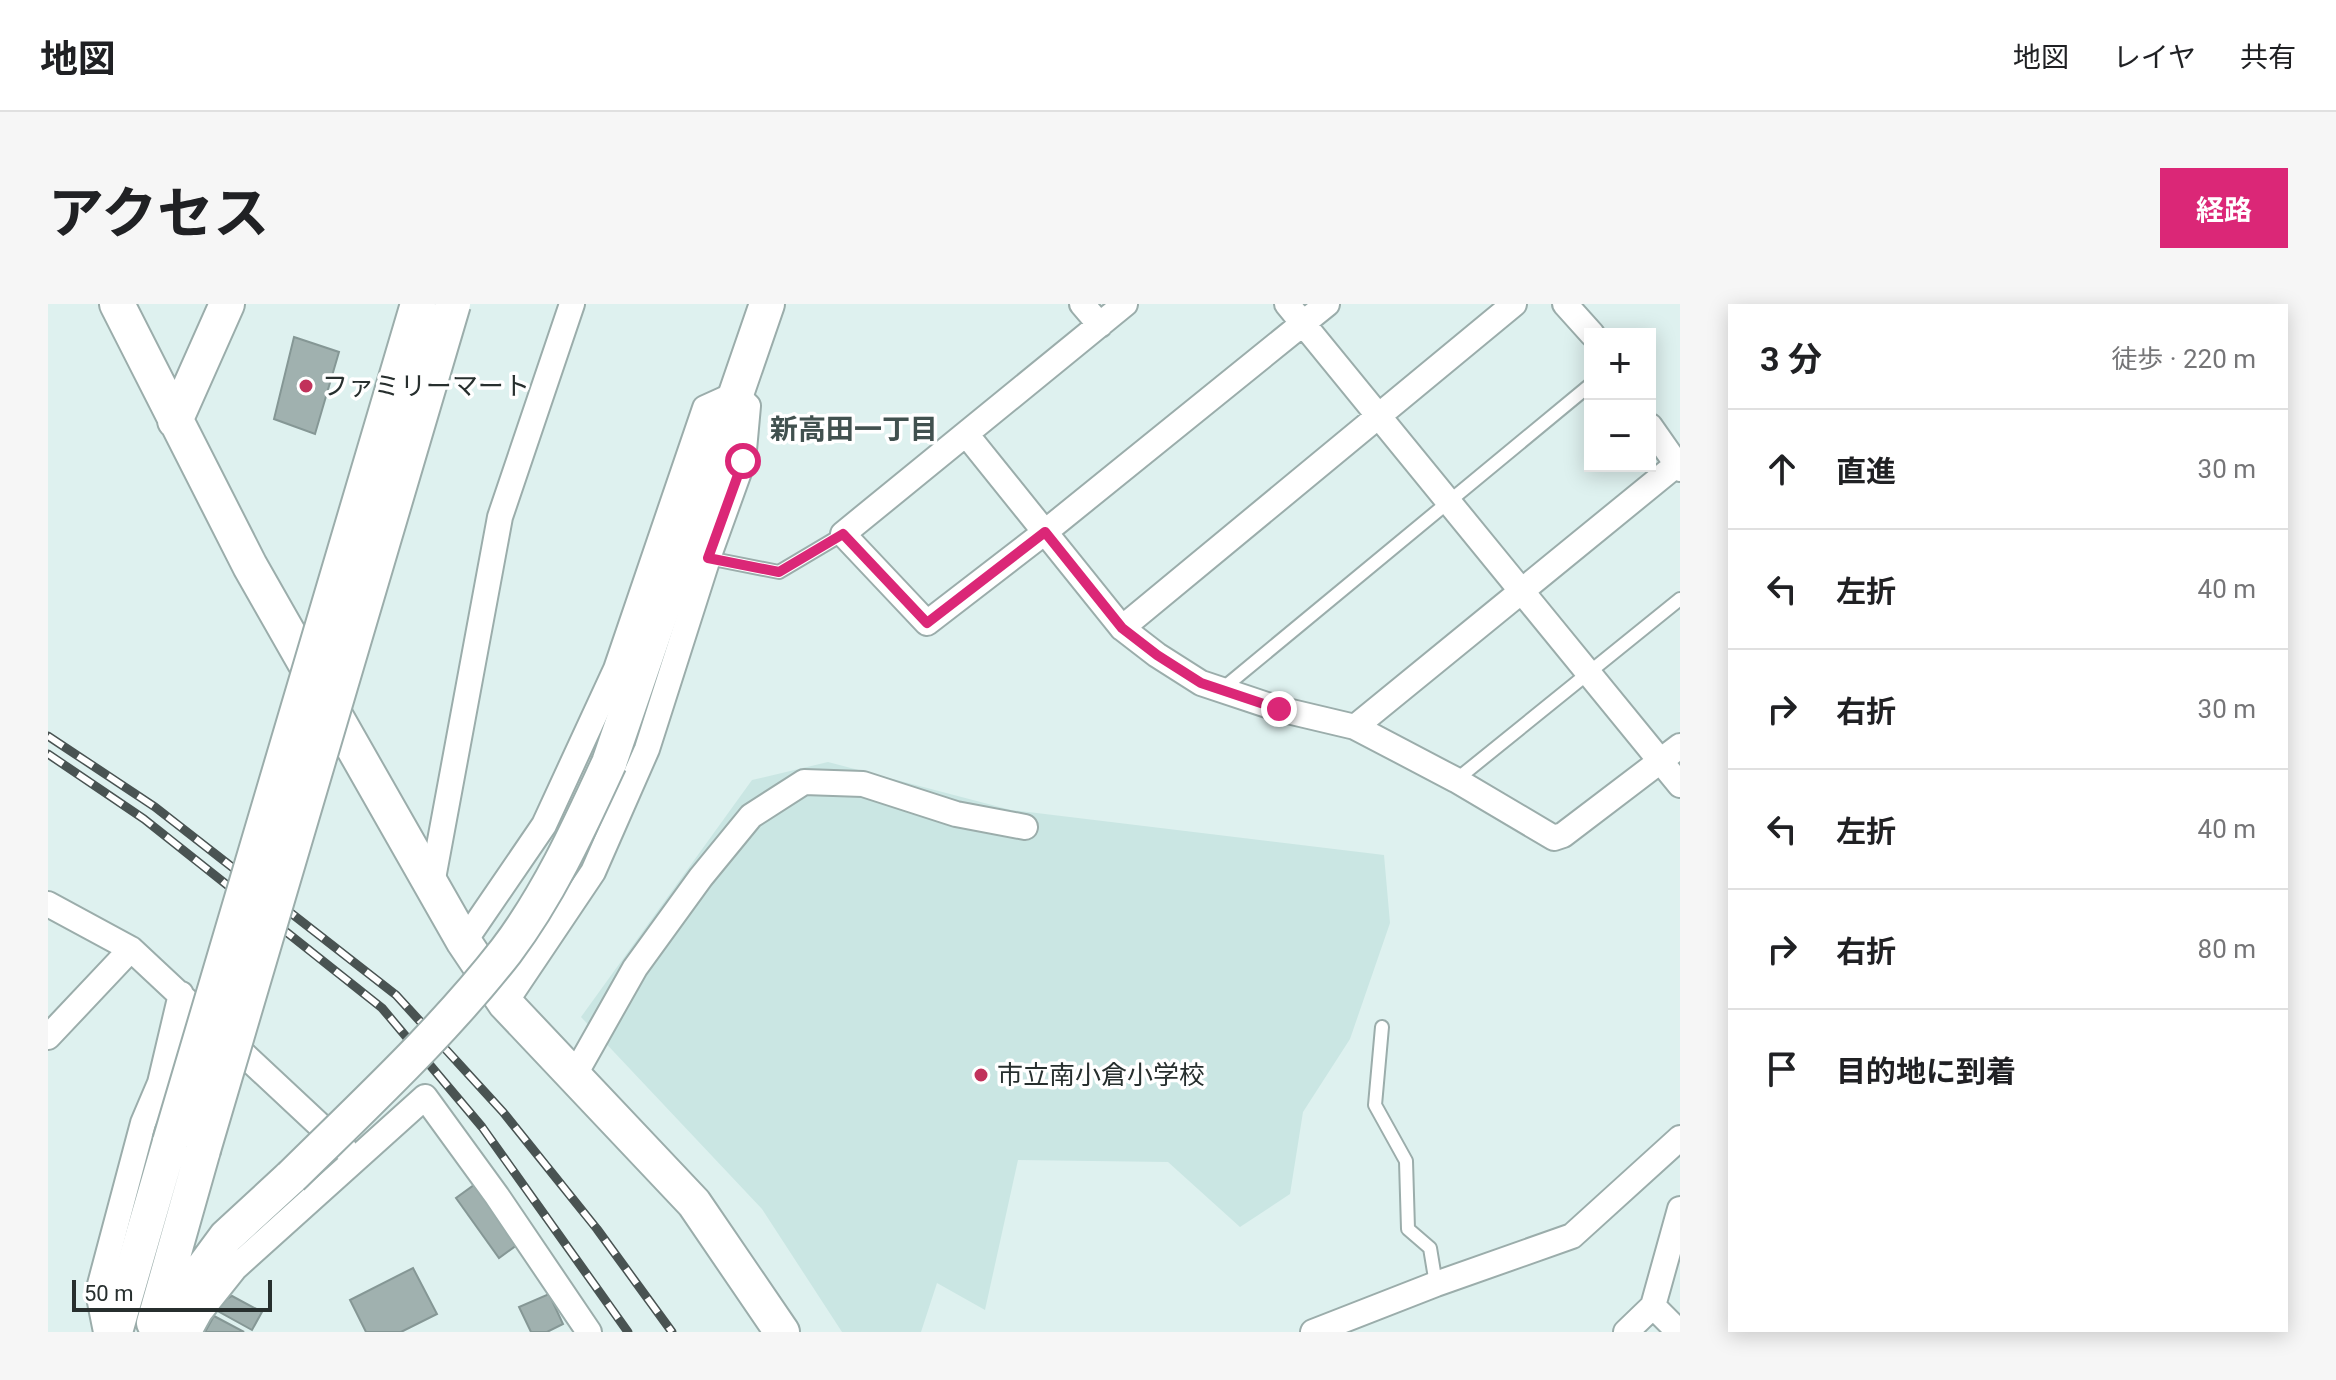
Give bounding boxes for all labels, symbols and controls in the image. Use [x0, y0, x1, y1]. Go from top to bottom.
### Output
text: 地図 [40, 37, 116, 81]
text: 地図 [2013, 41, 2069, 74]
text: レイヤ [2113, 41, 2196, 74]
text: 共有 [2240, 41, 2296, 74]
button: 経路 [2160, 168, 2288, 248]
text: アクセス [48, 181, 269, 247]
map controls [1584, 328, 1656, 472]
button: + [1584, 328, 1656, 400]
text: 3 分 [1760, 339, 1822, 379]
text: 徒歩 · 220 m [2111, 344, 2256, 374]
place label: ファミリーマート [322, 371, 530, 401]
marker: ファミリーマート [297, 377, 315, 395]
button: − [1584, 400, 1656, 472]
district label: 新高田一丁目 [770, 413, 938, 446]
route start [725, 443, 761, 479]
icon: ahead [1760, 447, 1804, 491]
text: 直進 [1836, 454, 1896, 489]
text: 30 m [2198, 454, 2256, 484]
icon: left [1760, 567, 1804, 611]
text: 左折 [1836, 574, 1896, 609]
text: 40 m [2198, 574, 2256, 604]
icon: right [1760, 687, 1804, 731]
route end [1261, 691, 1297, 727]
text: 右折 [1836, 694, 1896, 729]
text: 30 m [2198, 694, 2256, 724]
icon: left [1760, 807, 1804, 851]
text: 左折 [1836, 814, 1896, 849]
text: 40 m [2198, 814, 2256, 844]
icon: right [1760, 927, 1804, 971]
text: 右折 [1836, 934, 1896, 969]
text: 80 m [2198, 934, 2256, 964]
icon: arrive [1760, 1047, 1804, 1091]
text: 目的地に到着 [1836, 1054, 2016, 1089]
place label: 市立南小倉小学校 [997, 1060, 1205, 1090]
marker: 市立南小倉小学校 [972, 1066, 990, 1084]
scale bar [72, 1276, 272, 1312]
text: 50 m [84, 1281, 133, 1306]

